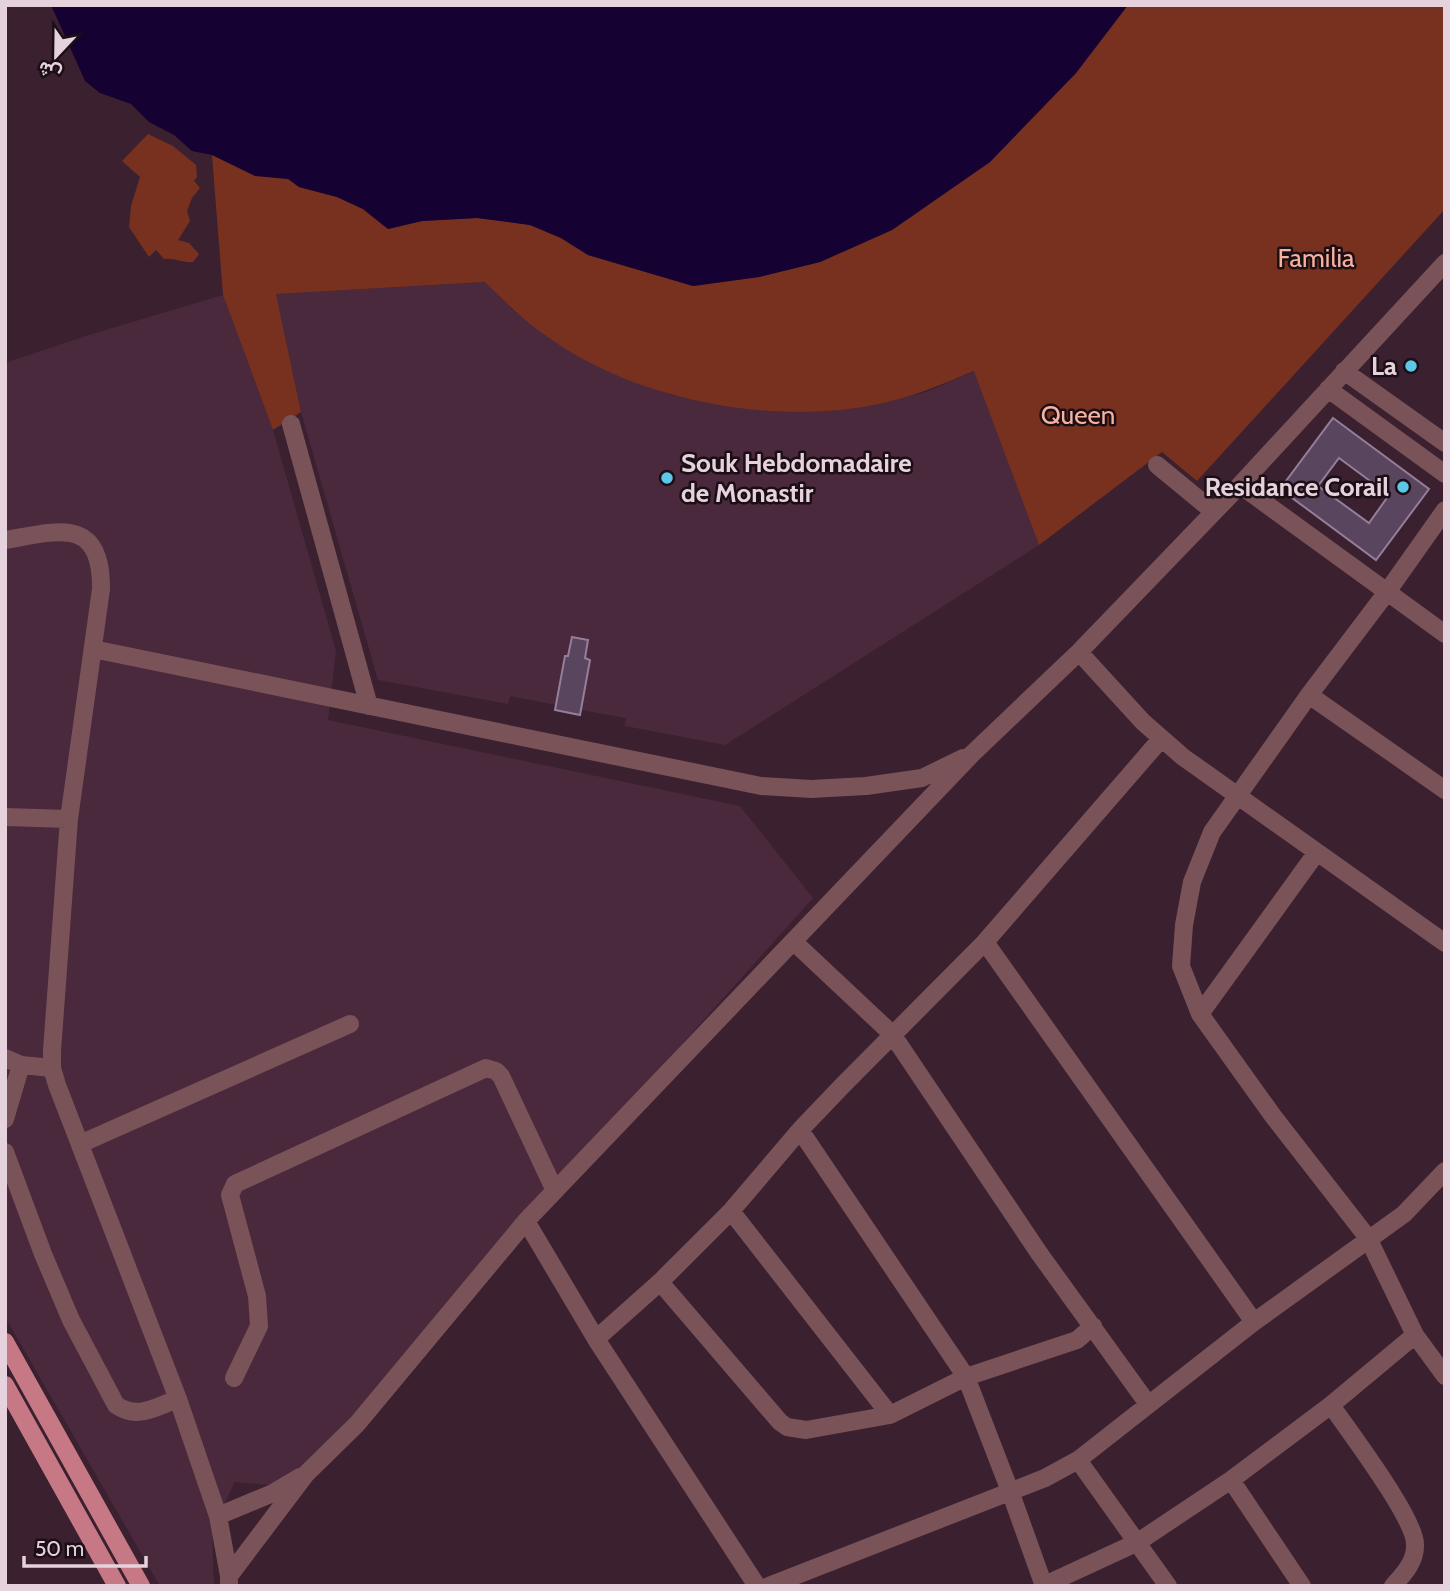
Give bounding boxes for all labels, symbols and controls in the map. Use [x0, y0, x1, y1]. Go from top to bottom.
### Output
north arrow [21, 21, 91, 91]
text: ش [35, 56, 65, 86]
park label: Familia [1277, 242, 1355, 274]
place label: La [1371, 350, 1397, 382]
marker: La [1403, 358, 1419, 374]
park label: Queen [1041, 399, 1115, 431]
place label: Souk Hebdomadaire de Monastir [681, 447, 912, 509]
marker: Souk Hebdomadaire de Monastir [659, 470, 675, 486]
place label: Residance Corail [1205, 471, 1389, 503]
marker: Residance Corail [1395, 479, 1411, 495]
scale bar [24, 1524, 147, 1568]
text: 50 m [35, 1536, 84, 1561]

